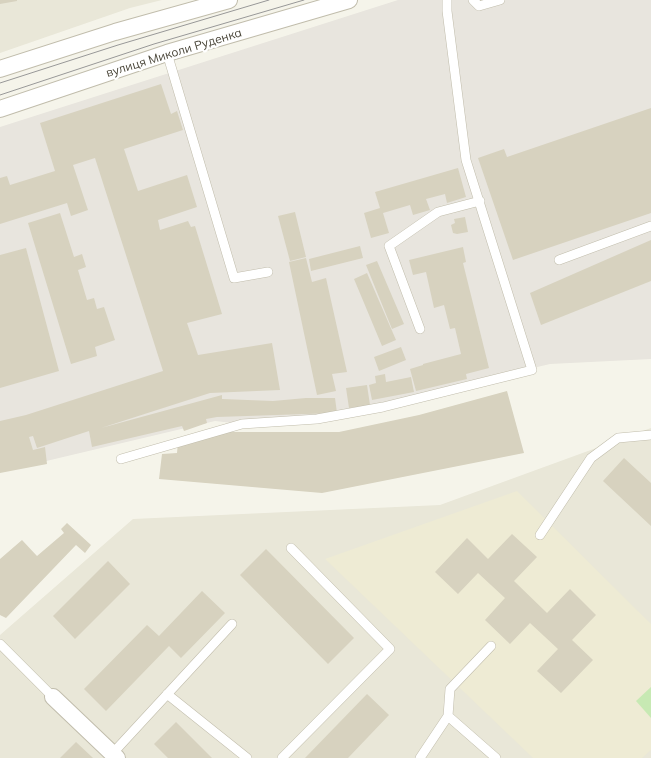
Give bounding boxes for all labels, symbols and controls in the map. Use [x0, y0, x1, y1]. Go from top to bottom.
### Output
street label: вулиця Миколи Руденка [104, 25, 244, 81]

